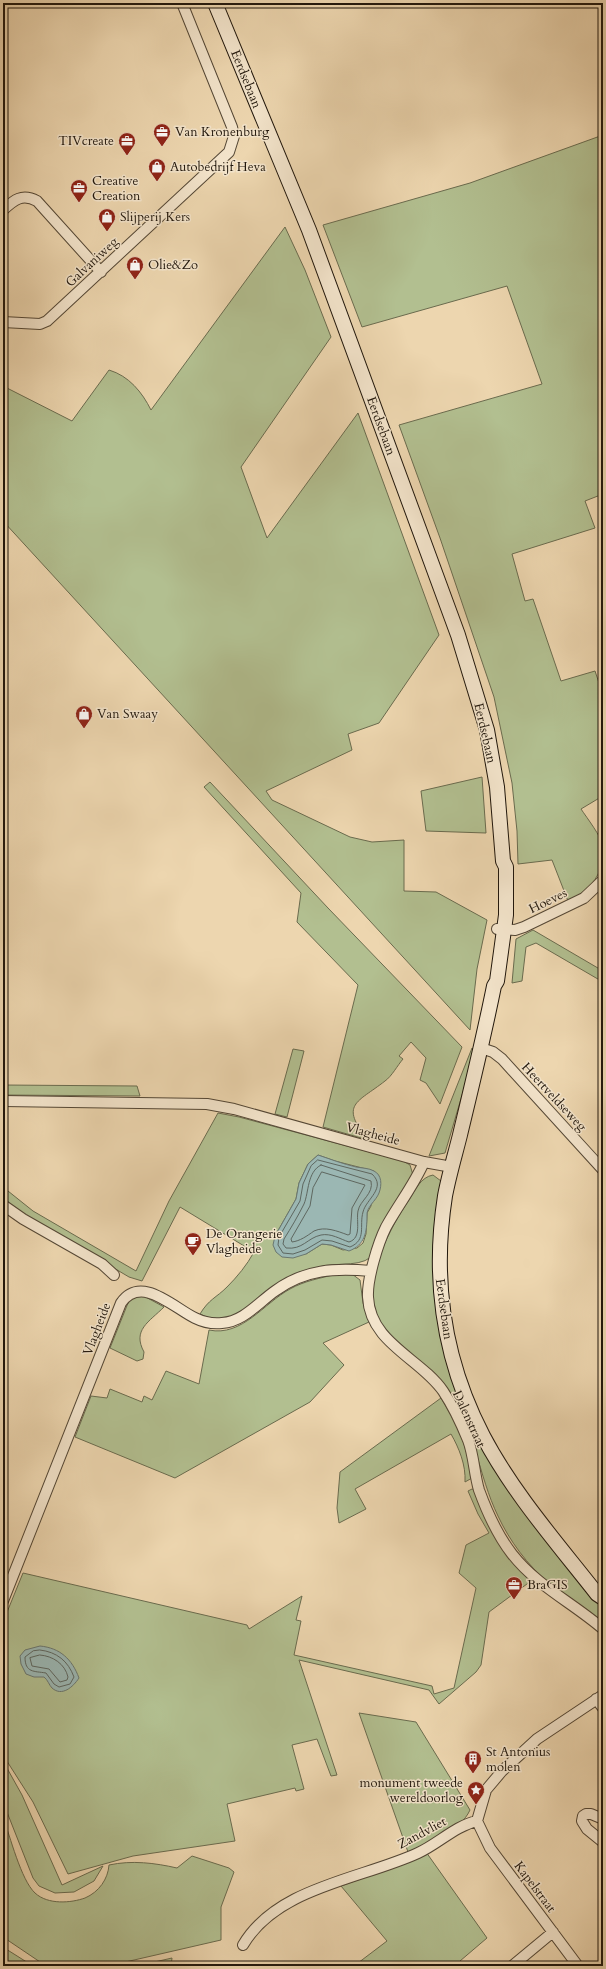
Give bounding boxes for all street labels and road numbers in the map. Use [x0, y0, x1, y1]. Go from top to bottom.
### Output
street label: Eerdsebaan [226, 47, 266, 111]
street label: Galvaniweg [62, 232, 123, 291]
street label: Eerdsebaan [362, 394, 400, 459]
street label: Eerdsebaan [469, 701, 501, 766]
street label: Hoeves [526, 884, 570, 918]
street label: Heertveldseweg [517, 1059, 591, 1136]
street label: Vlagheide [344, 1118, 402, 1150]
street label: Eerdsebaan [431, 1277, 457, 1341]
street label: Vlagheide [79, 1300, 115, 1358]
street label: Dalenstraat [448, 1387, 490, 1451]
street label: Zandvliet [394, 1813, 450, 1853]
street label: Kapelstraat [510, 1858, 560, 1916]

